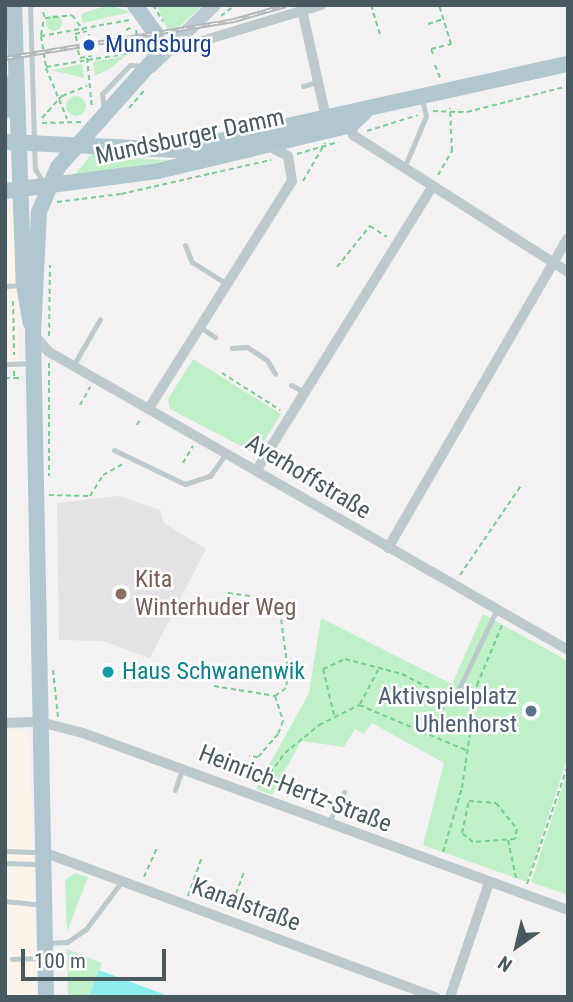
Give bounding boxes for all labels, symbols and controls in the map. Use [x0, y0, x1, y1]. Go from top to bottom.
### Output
place label: Mundsburg [105, 31, 212, 59]
marker: Mundsburg [79, 35, 99, 55]
street label: Mundsburger Damm [93, 103, 287, 171]
street label: Averhoffstraße [240, 428, 376, 526]
place label: Kita Winterhuder Weg [135, 566, 296, 622]
marker: Kita Winterhuder Weg [113, 586, 129, 602]
place label: Haus Schwanenwik [122, 658, 305, 686]
marker: Haus Schwanenwik [100, 664, 116, 680]
place label: Aktivspielplatz Uhlenhorst [378, 683, 517, 739]
marker: Aktivspielplatz Uhlenhorst [523, 703, 539, 719]
street label: Heinrich-Hertz-Straße [195, 739, 395, 839]
street label: Kanalstraße [188, 872, 304, 938]
north arrow [482, 911, 552, 981]
scale bar [24, 936, 170, 980]
text: 100 m [34, 949, 86, 973]
text: N [494, 951, 516, 977]

